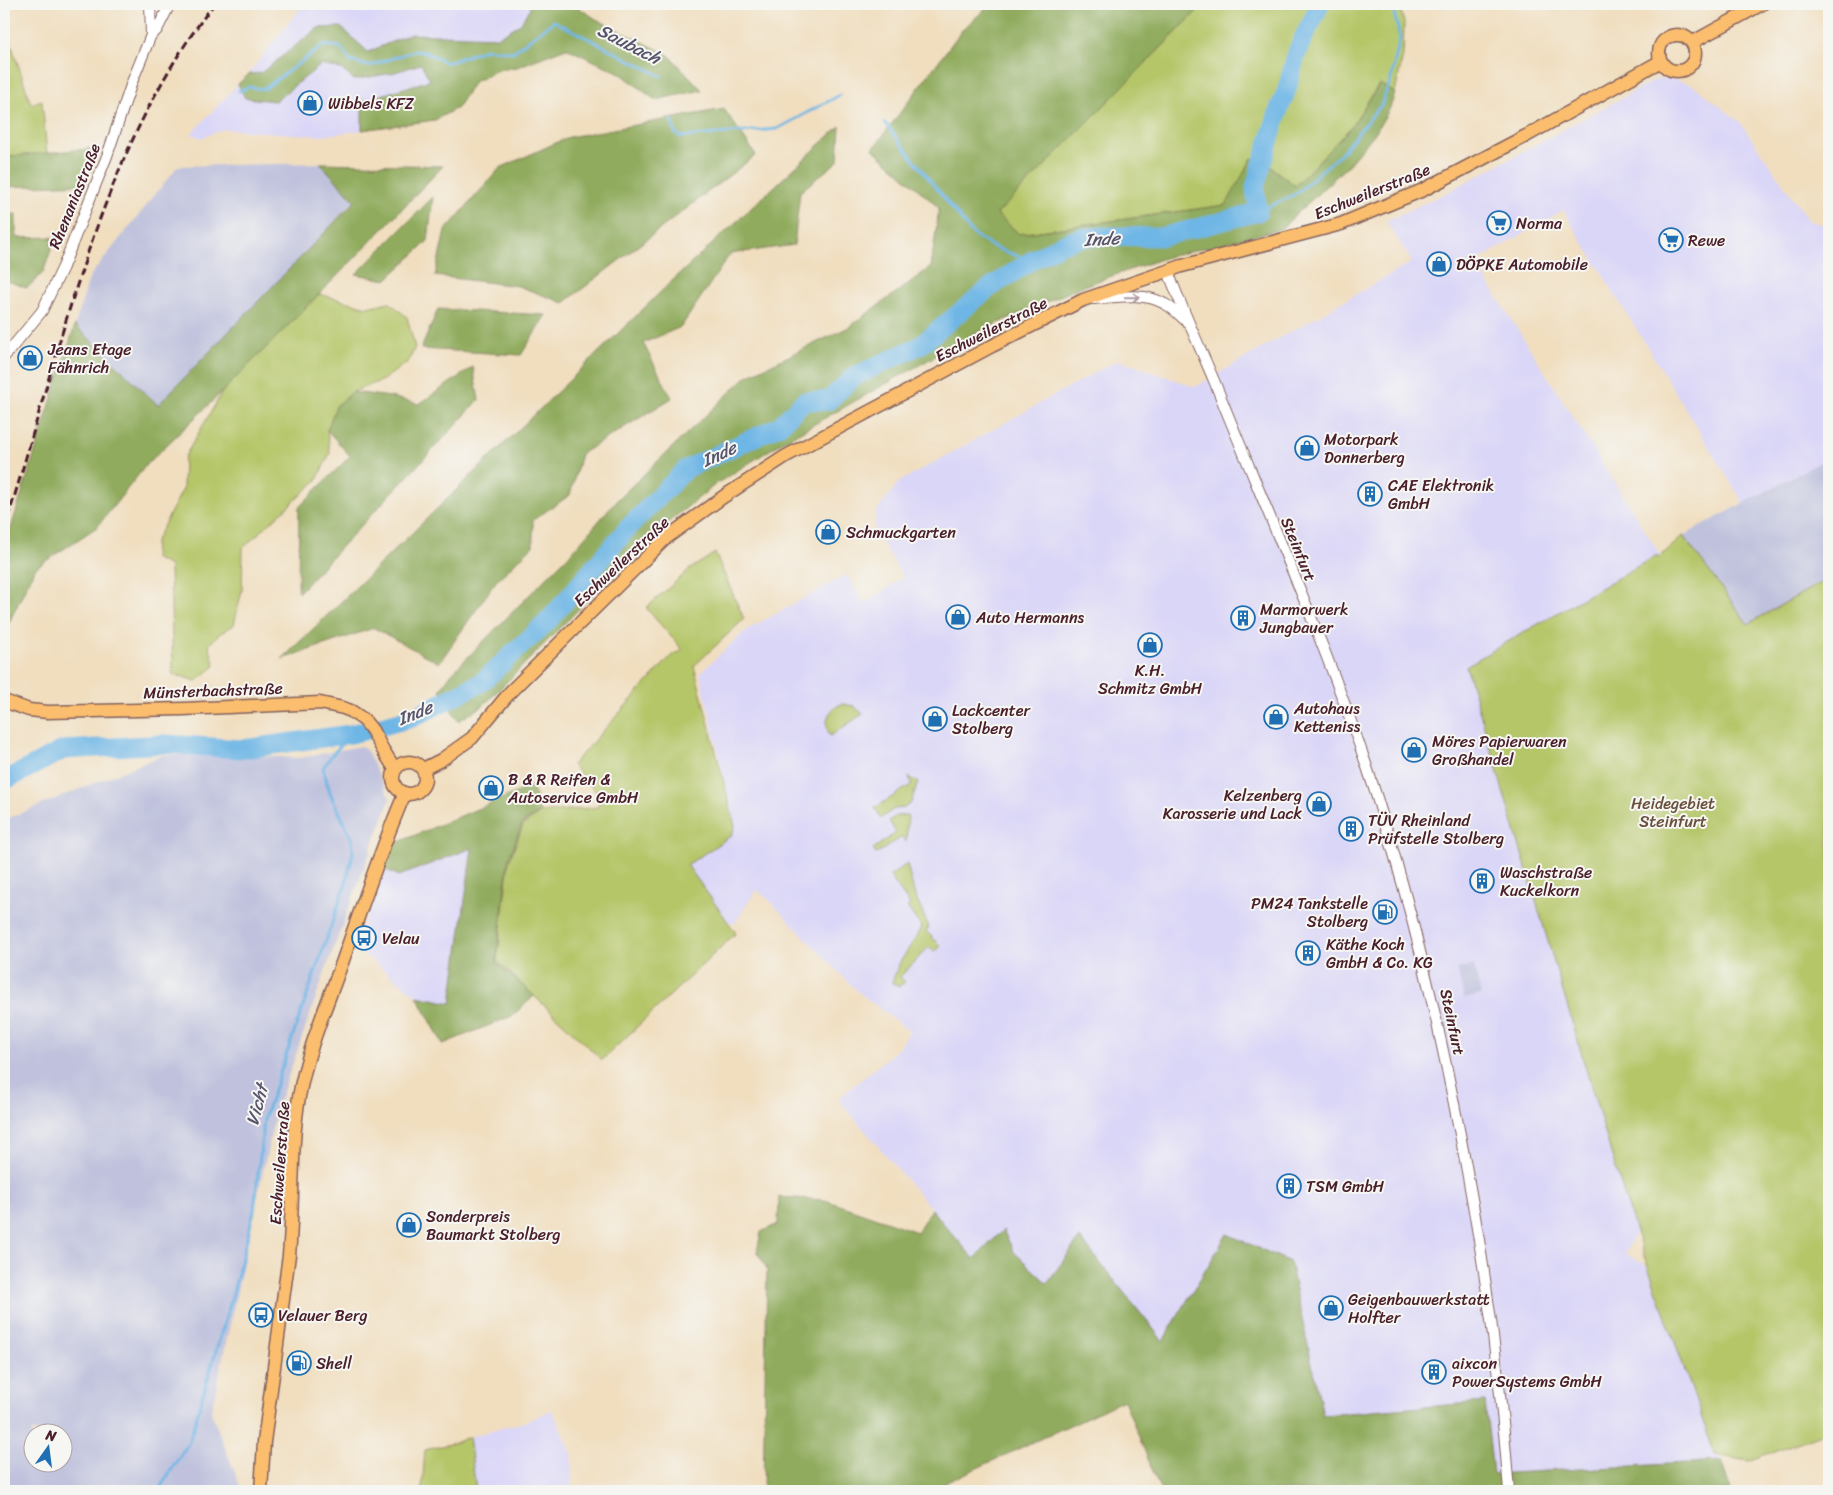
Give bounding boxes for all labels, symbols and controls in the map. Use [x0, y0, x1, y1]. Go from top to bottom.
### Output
water label: Saubach [592, 14, 668, 74]
place label: Wibbels KFZ [328, 89, 415, 118]
shop icon: Wibbels KFZ [297, 90, 323, 116]
street label: Rhenaniastraße [40, 139, 109, 253]
street label: Eschweilerstraße [1310, 155, 1435, 228]
place label: Norma [1516, 209, 1563, 238]
supermarket icon: Norma [1486, 210, 1512, 236]
water label: Inde [1082, 222, 1122, 256]
place label: Rewe [1688, 226, 1725, 255]
supermarket icon: Rewe [1658, 227, 1684, 253]
place label: DÖPKE Automobile [1456, 250, 1588, 279]
shop icon: DÖPKE Automobile [1426, 251, 1452, 277]
street label: Eschweilerstraße [930, 289, 1053, 370]
one-way arrow [1124, 292, 1140, 302]
place label: Jeans Etage Fähnrich [47, 335, 132, 382]
shop icon: Jeans Etage Fähnrich [17, 345, 43, 371]
place label: Motorpark Donnerberg [1324, 425, 1405, 472]
water label: Inde [695, 431, 743, 476]
shop icon: Motorpark Donnerberg [1294, 435, 1320, 461]
place label: CAE Elektronik GmbH [1388, 471, 1494, 518]
building icon: CAE Elektronik GmbH [1357, 481, 1383, 507]
street label: Eschweilerstraße [566, 509, 676, 614]
street label: Steinfurt [1272, 513, 1325, 586]
place label: Schmuckgarten [846, 518, 956, 547]
shop icon: Schmuckgarten [815, 519, 841, 545]
place label: Marmorwerk Jungbauer [1259, 595, 1348, 642]
place label: Auto Hermanns [975, 603, 1085, 632]
shop icon: Auto Hermanns [945, 604, 971, 630]
building icon: Marmorwerk Jungbauer [1230, 605, 1256, 631]
shop icon: K.H. Schmitz GmbH [1137, 632, 1163, 658]
place label: K.H. Schmitz GmbH [1098, 656, 1203, 703]
street label: Münsterbachstraße [143, 674, 283, 707]
water label: Inde [392, 691, 439, 735]
place label: Autohaus Ketteniss [1293, 694, 1361, 741]
place label: Lackcenter Stolberg [952, 696, 1031, 743]
shop icon: Autohaus Ketteniss [1263, 704, 1289, 730]
shop icon: Lackcenter Stolberg [922, 706, 948, 732]
place label: Möres Papierwaren Großhandel [1432, 727, 1567, 774]
shop icon: Möres Papierwaren Großhandel [1401, 737, 1427, 763]
place label: B & R Reifen & Autoservice GmbH [507, 765, 639, 812]
shop icon: B & R Reifen & Autoservice GmbH [478, 775, 504, 801]
place label: Kelzenberg Karosserie und Lack [1163, 781, 1302, 828]
park label: Heidegebiet Steinfurt [1631, 789, 1715, 836]
shop icon: Kelzenberg Karosserie und Lack [1306, 791, 1332, 817]
place label: TÜV Rheinland Prüfstelle Stolberg [1368, 806, 1504, 853]
building icon: TÜV Rheinland Prüfstelle Stolberg [1338, 816, 1364, 842]
place label: Waschstraße Kuckelkorn [1500, 858, 1592, 905]
building icon: Waschstraße Kuckelkorn [1469, 868, 1495, 894]
place label: PM24 Tankstelle Stolberg [1251, 889, 1368, 936]
fuel station icon: PM24 Tankstelle Stolberg [1372, 899, 1398, 925]
place label: Velau [382, 924, 420, 953]
bus stop icon: Velau [351, 925, 377, 951]
place label: Käthe Koch GmbH & Co. KG [1326, 930, 1433, 977]
building icon: Käthe Koch GmbH & Co. KG [1295, 940, 1321, 966]
street label: Steinfurt [1431, 986, 1474, 1058]
water label: Vicht [236, 1078, 279, 1129]
street label: Eschweilerstraße [261, 1100, 298, 1226]
place label: TSM GmbH [1306, 1172, 1385, 1201]
building icon: TSM GmbH [1276, 1173, 1302, 1199]
place label: Sonderpreis Baumarkt Stolberg [426, 1202, 561, 1249]
shop icon: Sonderpreis Baumarkt Stolberg [396, 1212, 422, 1238]
place label: Geigenbauwerkstatt Holfter [1348, 1285, 1490, 1332]
shop icon: Geigenbauwerkstatt Holfter [1318, 1295, 1344, 1321]
place label: Velauer Berg [278, 1301, 368, 1330]
bus stop icon: Velauer Berg [248, 1302, 274, 1328]
place label: Shell [316, 1349, 352, 1378]
place label: aixcon PowerSystems GmbH [1452, 1349, 1603, 1396]
fuel station icon: Shell [286, 1350, 312, 1376]
building icon: aixcon PowerSystems GmbH [1421, 1359, 1447, 1385]
north arrow [22, 1422, 72, 1472]
text: N [42, 1422, 59, 1449]

